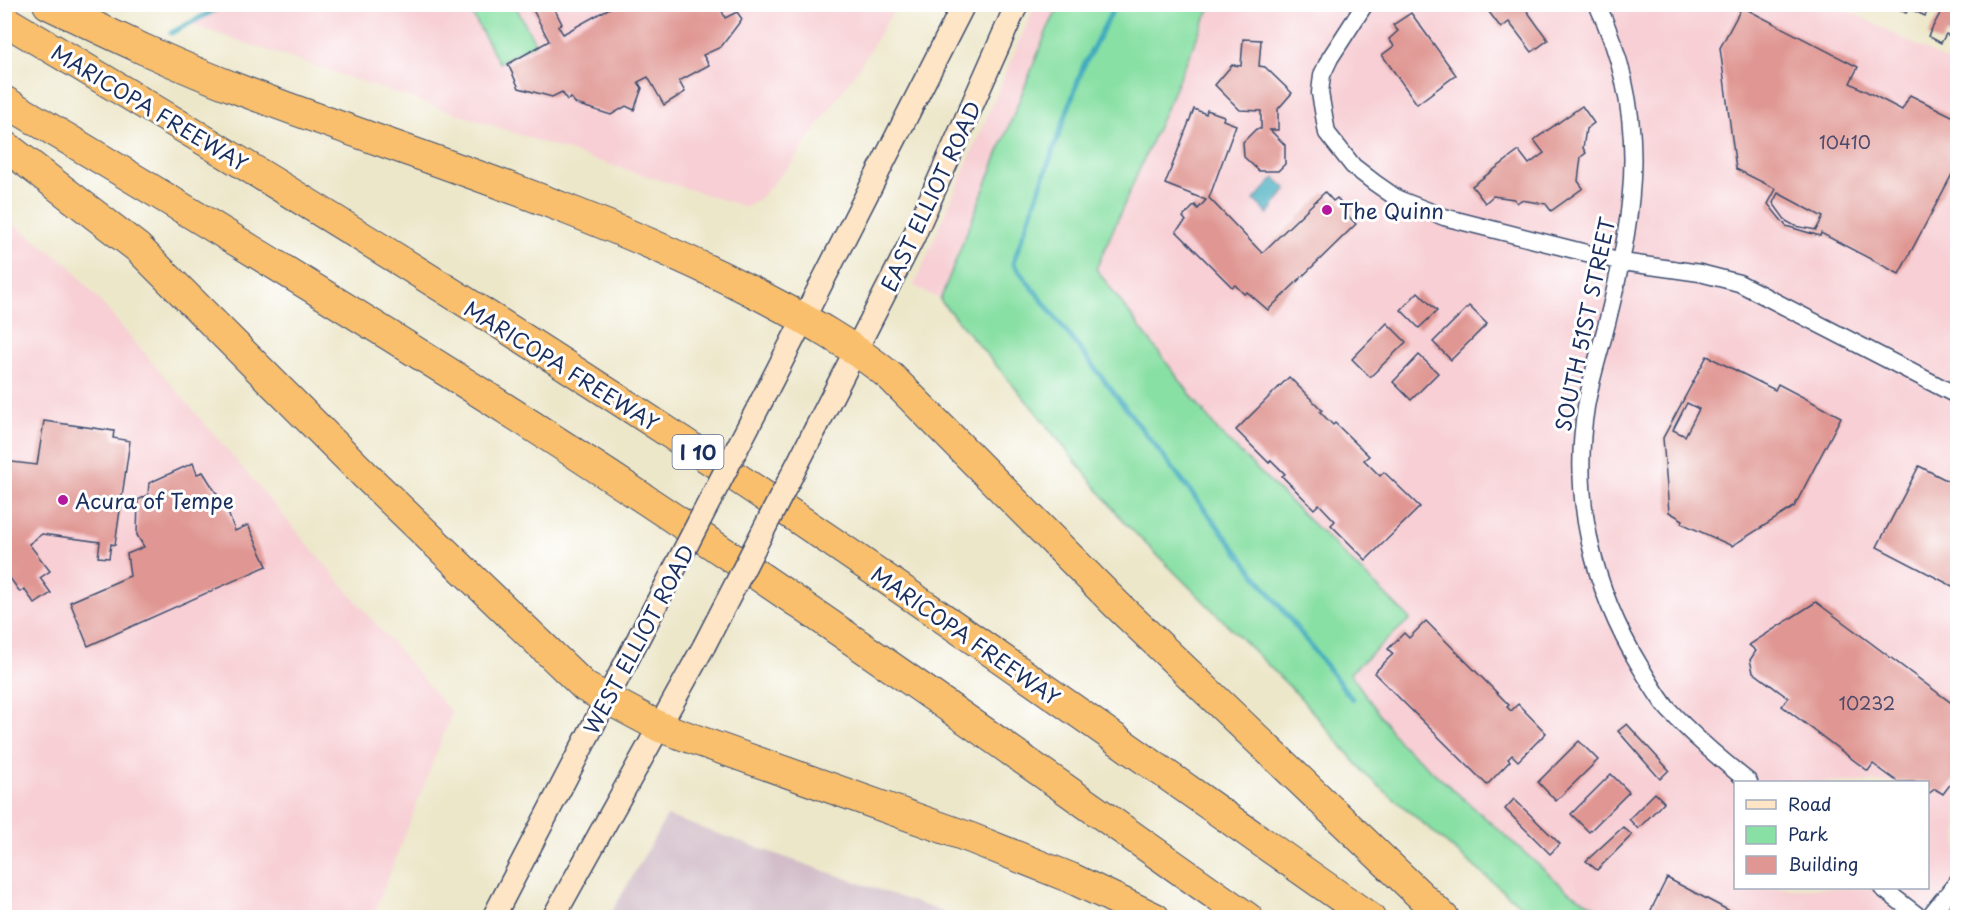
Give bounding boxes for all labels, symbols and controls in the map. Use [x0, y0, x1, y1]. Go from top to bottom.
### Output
street label: MARICOPA FREEWAY [46, 35, 255, 179]
street label: EAST ELLIOT ROAD [872, 96, 988, 296]
house number: 10410 [1819, 128, 1871, 155]
place label: The Quinn [1339, 194, 1444, 226]
marker: The Quinn [1320, 203, 1334, 217]
street label: SOUTH 51ST STREET [1546, 213, 1622, 434]
street label: MARICOPA FREEWAY [458, 292, 666, 438]
road number: I 10 [672, 435, 724, 469]
place label: Acura of Tempe [75, 484, 234, 516]
marker: Acura of Tempe [56, 493, 70, 507]
street label: WEST ELLIOT ROAD [574, 538, 702, 740]
street label: MARICOPA FREEWAY [865, 558, 1067, 713]
house number: 10232 [1839, 689, 1895, 716]
legend [1734, 781, 1929, 889]
text: Road [1788, 790, 1832, 817]
text: Park [1788, 820, 1828, 847]
text: Building [1788, 850, 1858, 877]

